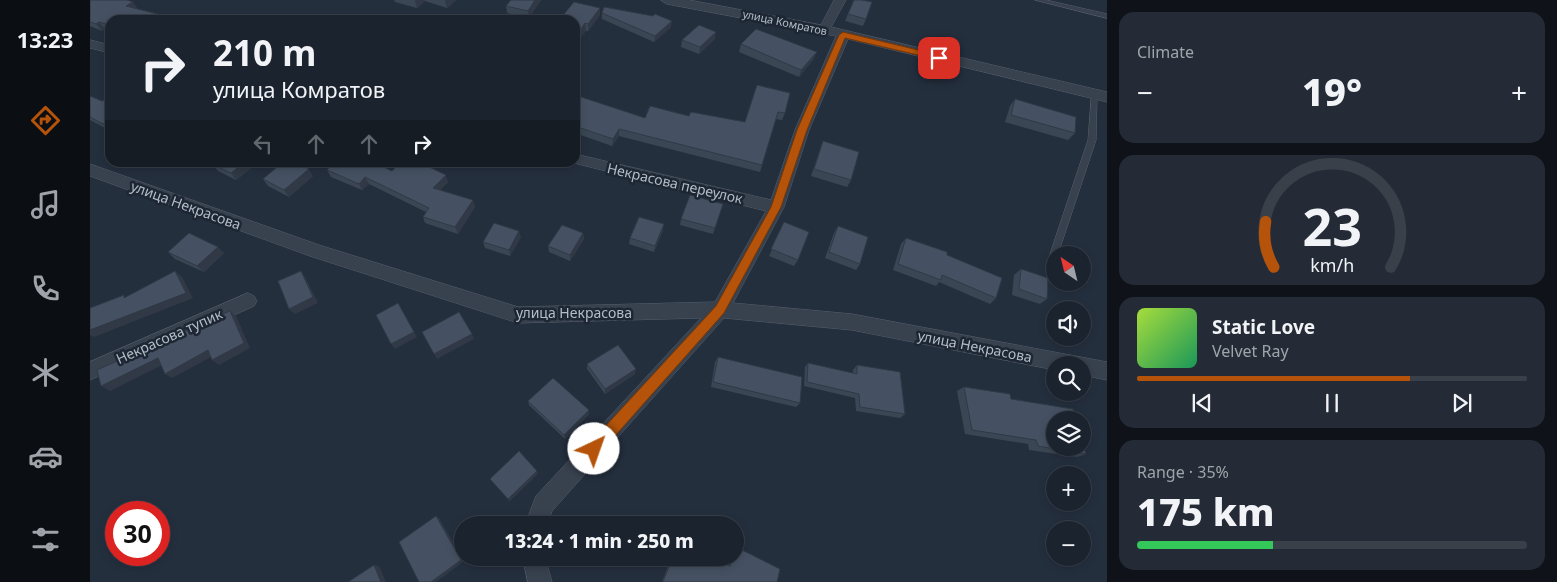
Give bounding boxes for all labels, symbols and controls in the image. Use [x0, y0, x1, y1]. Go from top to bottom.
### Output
street label: улица Комратов [741, 6, 829, 38]
text: 13:23 [17, 24, 73, 54]
text: 210 m [213, 29, 316, 76]
icon: right [130, 35, 195, 100]
pin [918, 37, 960, 79]
text: Climate [1137, 41, 1194, 63]
icon: arrive [925, 44, 953, 72]
text: 19° [1302, 65, 1362, 117]
text: − [1137, 73, 1153, 111]
text: + [1511, 73, 1527, 111]
text: улица Комратов [213, 74, 385, 104]
icon: directions [28, 103, 63, 138]
icon: left [249, 130, 277, 158]
icon: ahead [302, 130, 330, 158]
icon: ahead [355, 130, 383, 158]
icon: right [408, 130, 436, 158]
street label: Некрасова переулок [605, 158, 745, 208]
street label: улица Некрасова [128, 176, 244, 234]
icon: music [28, 187, 63, 222]
text: 23 [1302, 190, 1362, 261]
north arrow [1046, 246, 1091, 291]
map controls [1046, 246, 1091, 566]
text: km/h [1310, 253, 1354, 277]
icon: phone [28, 271, 63, 306]
button: sound [1046, 301, 1091, 346]
street label: улица Некрасова [516, 303, 632, 322]
street label: Некрасова тупик [113, 304, 226, 368]
text: Static Love [1212, 314, 1315, 340]
street label: улица Некрасова [916, 326, 1034, 366]
text: Velvet Ray [1212, 340, 1289, 362]
icon: climate [28, 355, 63, 390]
button: search [1046, 356, 1091, 401]
icon: previous [1188, 389, 1216, 417]
icon: pause [1318, 389, 1346, 417]
icon: next [1448, 389, 1476, 417]
button: layers [1046, 411, 1091, 456]
position arrow [567, 422, 619, 474]
icon: car [28, 439, 63, 474]
text: Range · 35% [1137, 461, 1229, 483]
button: + [1046, 466, 1091, 511]
text: 175 km [1137, 485, 1275, 537]
speed limit sign: 30 [105, 501, 170, 566]
button: − [1046, 521, 1091, 566]
icon: filters [28, 522, 63, 557]
text: 13:24 · 1 min · 250 m [504, 528, 694, 554]

